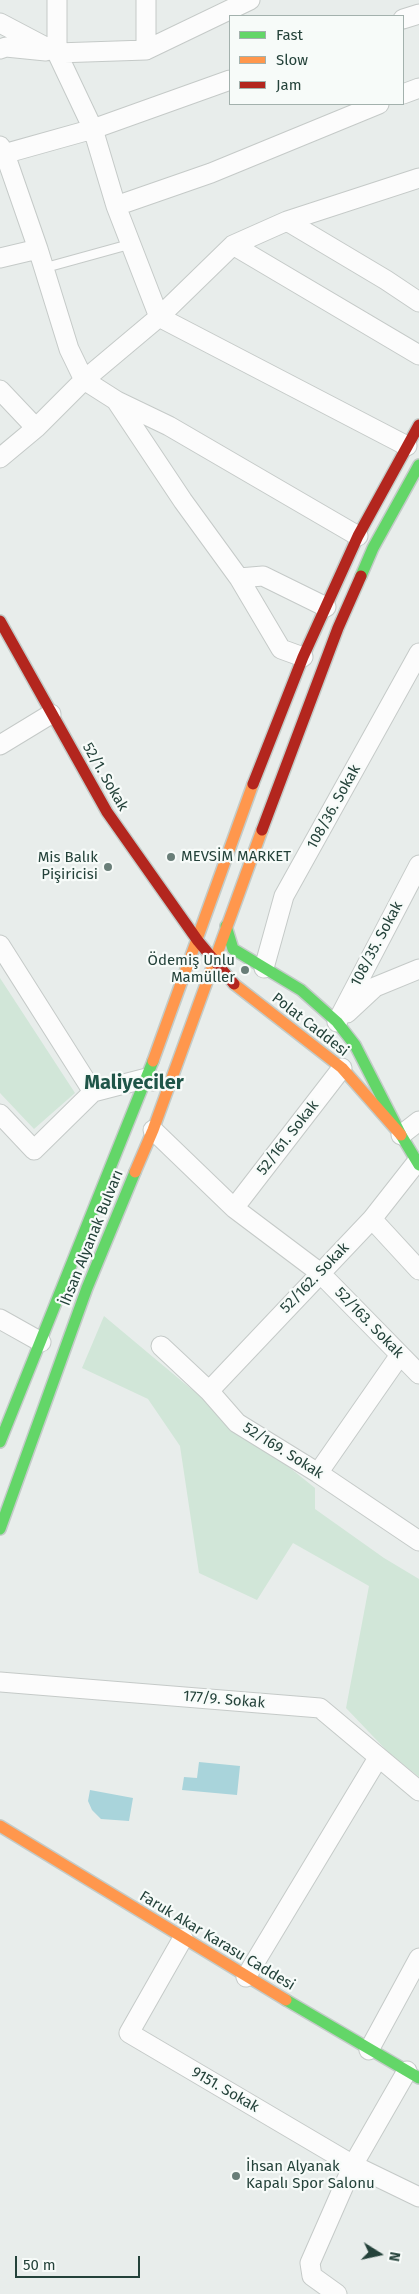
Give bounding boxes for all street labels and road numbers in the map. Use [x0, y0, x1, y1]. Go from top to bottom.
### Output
street label: 52/1. Sokak [78, 740, 132, 814]
street label: 108/36. Sokak [303, 762, 365, 852]
street label: 108/35. Sokak [347, 899, 407, 989]
street label: Polat Caddesi [268, 989, 352, 1061]
street label: 52/161. Sokak [253, 1097, 323, 1179]
street label: İhsan Alyanak Bulvarı [56, 1167, 128, 1309]
street label: 52/162. Sokak [277, 1239, 353, 1317]
street label: 52/163. Sokak [331, 1284, 407, 1362]
street label: 52/169. Sokak [239, 1419, 327, 1483]
street label: 177/9. Sokak [182, 1687, 266, 1713]
street label: Faruk Akar Karasu Caddesi [136, 1887, 298, 1995]
street label: 9151. Sokak [188, 2063, 262, 2117]

